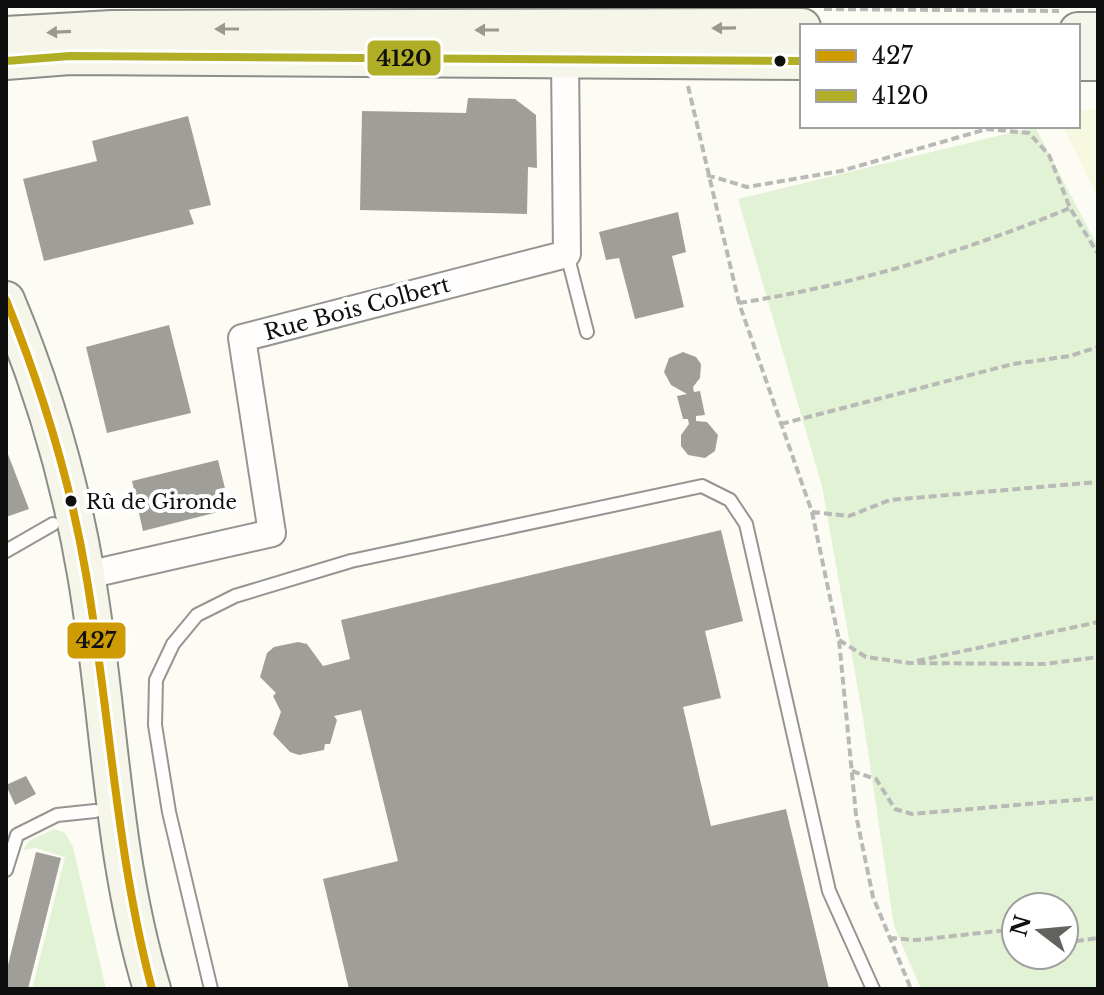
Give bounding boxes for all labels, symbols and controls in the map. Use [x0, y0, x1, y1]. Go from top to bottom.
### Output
one-way arrow [711, 22, 736, 35]
one-way arrow [214, 23, 239, 35]
one-way arrow [474, 24, 499, 36]
legend [800, 24, 1080, 128]
one-way arrow [46, 25, 71, 38]
line badge: 4120 [366, 39, 442, 77]
text: 427 [872, 41, 914, 70]
text: 4120 [376, 45, 432, 72]
unlabelled marker [772, 53, 788, 69]
text: 4120 [872, 81, 929, 110]
street label: Rue Bois Colbert [261, 271, 454, 346]
place label: Rû de Gironde [86, 490, 237, 514]
marker: Rû de Gironde [63, 493, 79, 509]
line badge: 427 [66, 621, 127, 660]
text: 427 [76, 627, 117, 654]
north arrow [1000, 891, 1080, 971]
text: N [1005, 912, 1037, 939]

